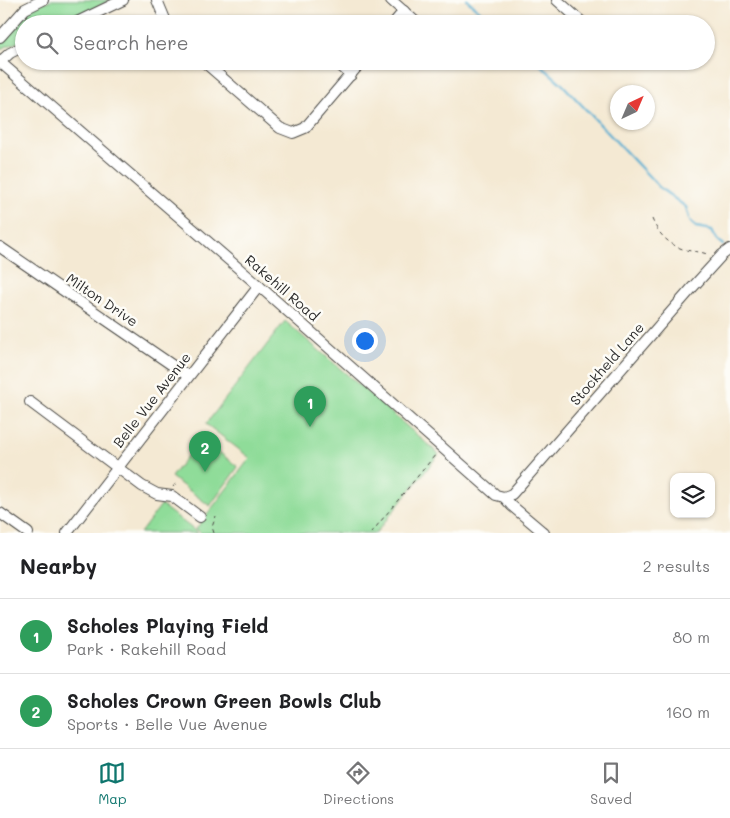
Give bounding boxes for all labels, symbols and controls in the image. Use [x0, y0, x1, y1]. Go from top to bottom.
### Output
search box [15, 15, 715, 70]
icon: search [33, 29, 61, 57]
text: Search here [73, 30, 189, 55]
north arrow [610, 85, 655, 130]
street label: Rakehill Road [241, 250, 324, 325]
street label: Milton Drive [63, 269, 142, 331]
street label: Stockheld Lane [565, 318, 648, 409]
your location [352, 328, 378, 354]
street label: Belle Vue Avenue [108, 348, 195, 451]
pin: 1 [294, 386, 326, 427]
pin: 2 [189, 431, 221, 472]
map controls [670, 473, 715, 518]
button: layers [670, 473, 715, 518]
text: Nearby [20, 552, 97, 579]
text: 2 results [643, 555, 710, 576]
text: Scholes Playing Field [67, 613, 268, 638]
text: 1 [32, 626, 40, 647]
text: 80 m [673, 626, 710, 647]
text: Park · Rakehill Road [67, 638, 226, 659]
text: Scholes Crown Green Bowls Club [67, 688, 381, 713]
text: 2 [32, 701, 40, 722]
text: 160 m [665, 701, 710, 722]
text: Sports · Belle Vue Avenue [67, 713, 268, 734]
tab: Map [98, 759, 127, 808]
tab: Directions [323, 759, 394, 808]
tab: Saved [590, 759, 632, 808]

